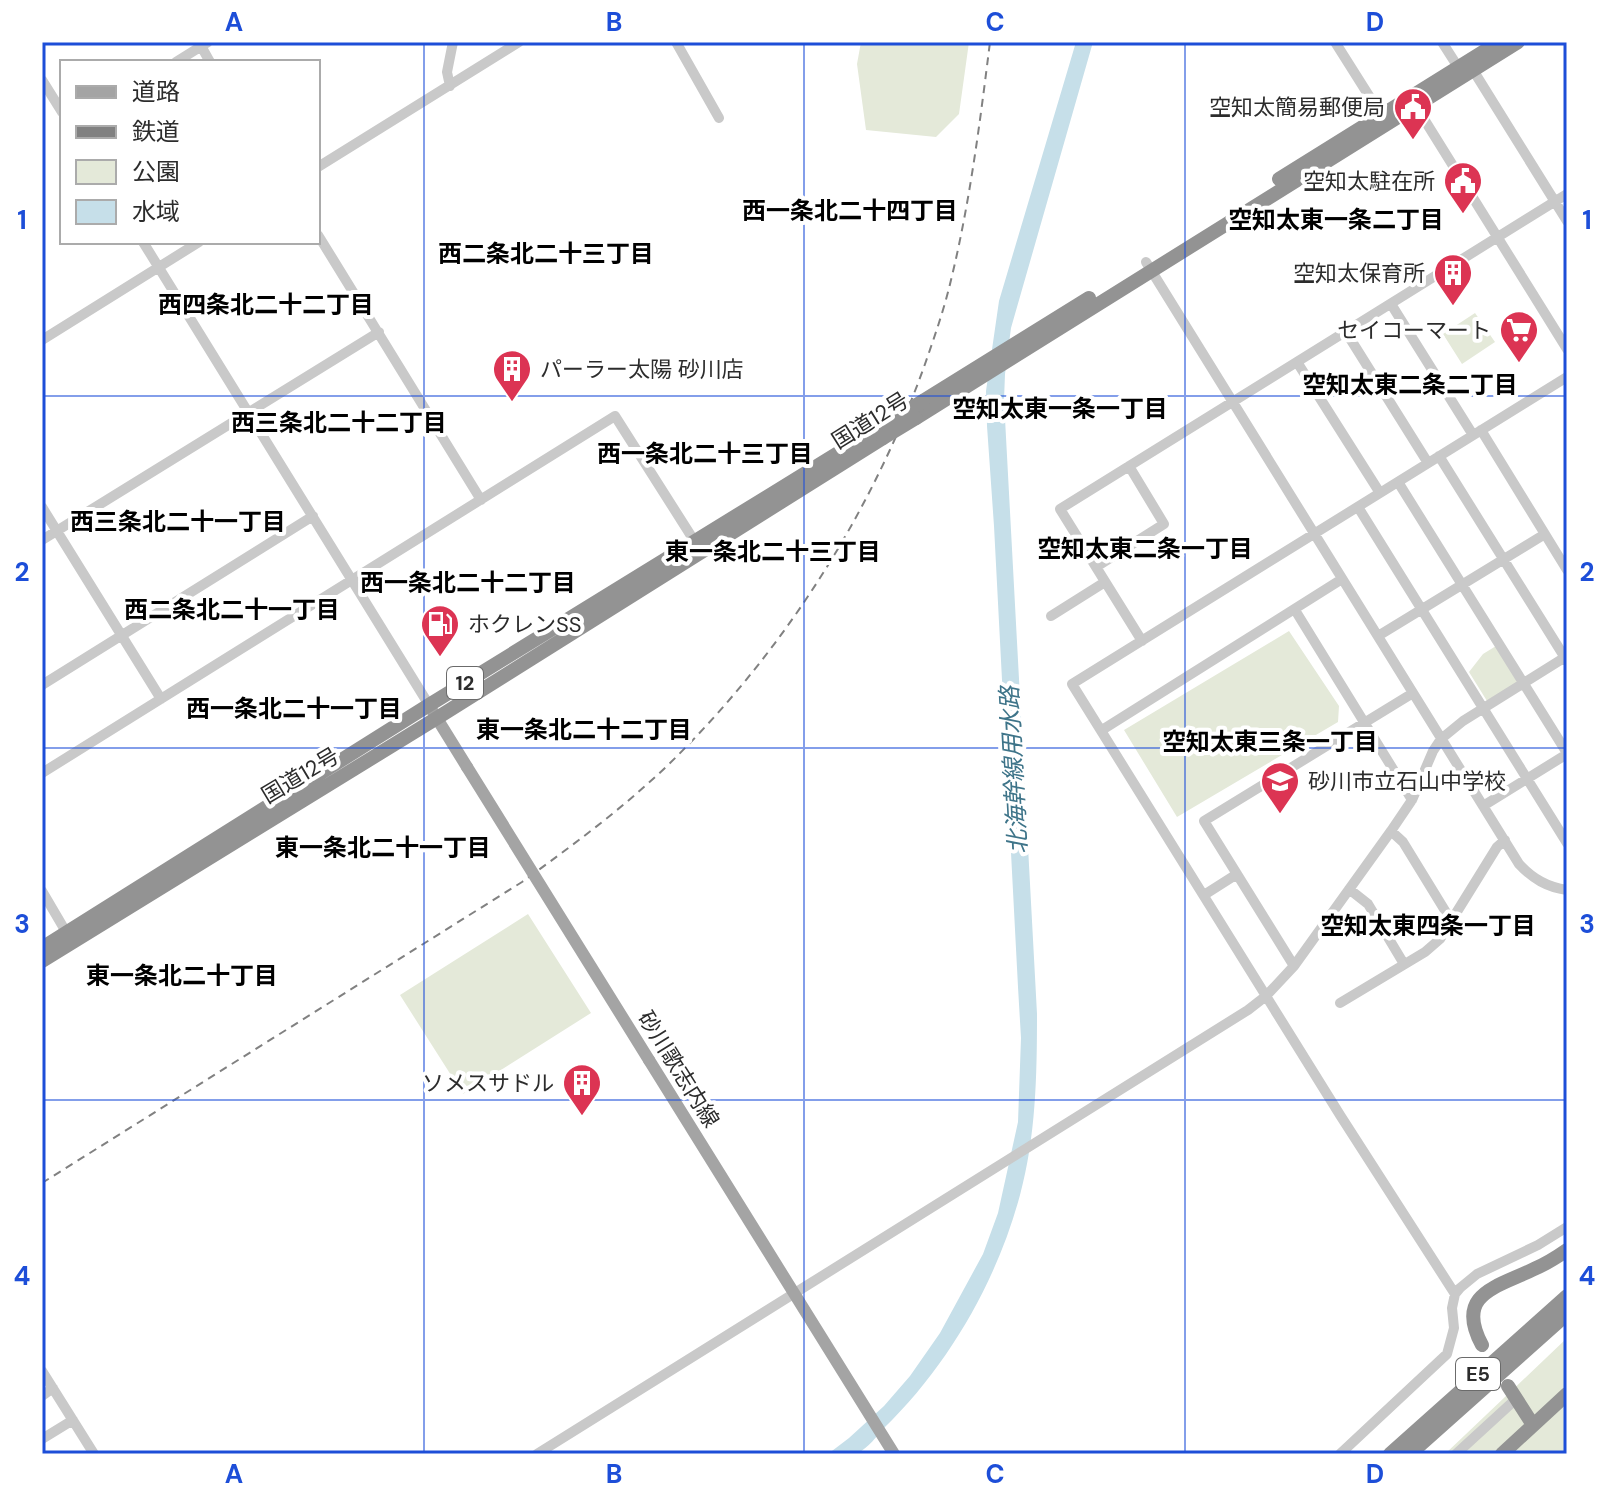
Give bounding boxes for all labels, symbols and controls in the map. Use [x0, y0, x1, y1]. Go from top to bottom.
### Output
text: A [225, 5, 243, 39]
text: B [606, 5, 622, 39]
text: C [985, 5, 1005, 39]
text: D [1366, 5, 1384, 39]
legend [60, 60, 320, 244]
text: 道路 [132, 76, 180, 107]
public building icon: 空知太簡易郵便局 [1392, 86, 1434, 141]
place label: 空知太簡易郵便局 [1209, 93, 1385, 122]
text: 鉄道 [132, 116, 180, 147]
text: 公園 [132, 156, 180, 187]
public building icon: 空知太駐在所 [1442, 160, 1484, 215]
place label: 空知太駐在所 [1303, 167, 1435, 196]
district label: 西一条北二十四丁目 [742, 195, 958, 226]
text: 水域 [132, 196, 180, 227]
text: 1 [17, 203, 27, 237]
text: 1 [1582, 203, 1592, 237]
district label: 空知太東一条二丁目 [1228, 204, 1444, 235]
district label: 西二条北二十三丁目 [438, 238, 654, 269]
building icon: 空知太保育所 [1432, 252, 1474, 307]
place label: 空知太保育所 [1293, 259, 1425, 288]
district label: 西四条北二十二丁目 [158, 289, 374, 320]
supermarket icon: セイコーマート [1498, 309, 1540, 364]
place label: セイコーマート [1337, 316, 1491, 345]
building icon: パーラー太陽 砂川店 [491, 348, 533, 403]
place label: パーラー太陽 砂川店 [540, 355, 744, 384]
district label: 空知太東二条二丁目 [1302, 369, 1518, 400]
street label: 国道12号 [826, 385, 914, 455]
district label: 空知太東一条一丁目 [952, 393, 1168, 424]
district label: 西三条北二十二丁目 [231, 407, 447, 438]
district label: 西一条北二十三丁目 [597, 438, 813, 469]
district label: 西三条北二十一丁目 [70, 506, 286, 537]
district label: 空知太東二条一丁目 [1037, 533, 1253, 564]
district label: 東一条北二十三丁目 [665, 536, 881, 567]
text: 2 [14, 555, 30, 589]
text: 2 [1579, 555, 1595, 589]
district label: 西一条北二十二丁目 [360, 567, 576, 598]
district label: 西二条北二十一丁目 [124, 594, 340, 625]
fuel station icon: ホクレンSS [419, 603, 461, 658]
place label: ホクレンSS [468, 610, 582, 639]
road number: 12 [447, 667, 483, 699]
water label: 北海幹線用水路 [994, 683, 1033, 855]
district label: 西一条北二十一丁目 [186, 693, 402, 724]
district label: 東一条北二十二丁目 [476, 714, 692, 745]
district label: 空知太東三条一丁目 [1162, 726, 1378, 757]
street label: 国道12号 [256, 741, 344, 810]
school or university icon: 砂川市立石山中学校 [1259, 760, 1301, 815]
place label: 砂川市立石山中学校 [1308, 767, 1506, 796]
district label: 東一条北二十一丁目 [275, 832, 491, 863]
text: 3 [14, 907, 30, 941]
text: 3 [1579, 907, 1595, 941]
district label: 空知太東四条一丁目 [1320, 910, 1536, 941]
district label: 東一条北二十丁目 [86, 960, 278, 991]
street label: 砂川歌志内線 [631, 1006, 726, 1133]
building icon: ソメスサドル [561, 1062, 603, 1117]
place label: ソメスサドル [422, 1069, 554, 1098]
text: 4 [14, 1259, 30, 1293]
text: 4 [1579, 1259, 1595, 1293]
road number: E5 [1456, 1358, 1500, 1390]
text: A [225, 1457, 243, 1491]
text: B [606, 1457, 622, 1491]
text: C [985, 1457, 1005, 1491]
text: D [1366, 1457, 1384, 1491]

